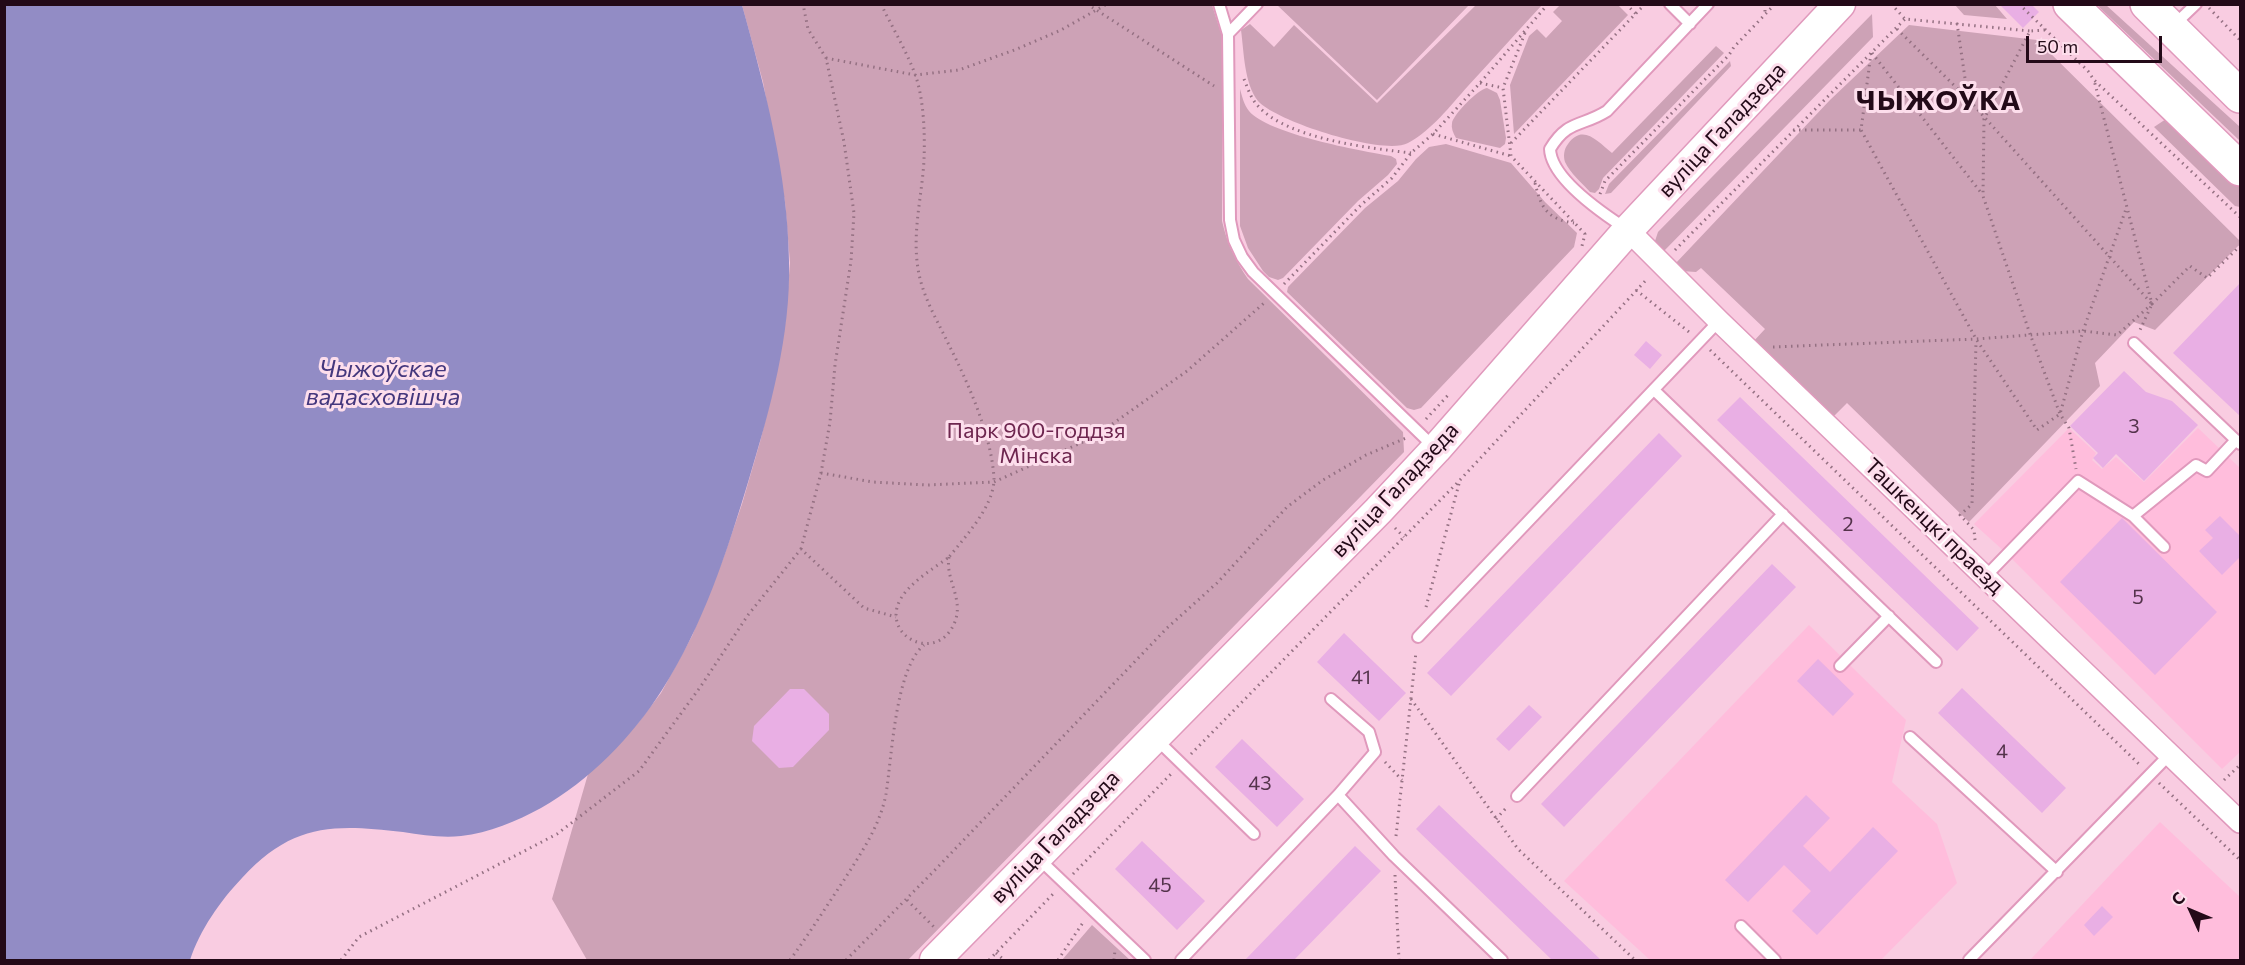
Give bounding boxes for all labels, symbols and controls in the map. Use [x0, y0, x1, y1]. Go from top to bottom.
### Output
scale bar [2029, 24, 2166, 62]
text: 50 m [2037, 35, 2078, 57]
street label: вуліца Галадзеда [1653, 57, 1791, 203]
district label: ЧЫЖОЎКА [1856, 84, 2022, 118]
water label: Чыжоўскае вадасховішча [306, 355, 460, 411]
house number: 3 [2128, 414, 2140, 438]
street label: вуліца Галадзеда [1326, 417, 1464, 563]
park label: Парк 900-годдзя Мінска [947, 418, 1125, 470]
street label: Ташкенцкі праезд [1859, 453, 2009, 599]
house number: 2 [1842, 512, 1854, 536]
house number: 5 [2132, 585, 2144, 609]
house number: 41 [1351, 665, 1371, 689]
house number: 4 [1996, 739, 2008, 763]
street label: вуліца Галадзеда [985, 765, 1125, 909]
house number: 43 [1248, 771, 1272, 795]
house number: 45 [1148, 873, 1172, 897]
north arrow [2161, 881, 2221, 941]
text: С [2167, 888, 2188, 909]

